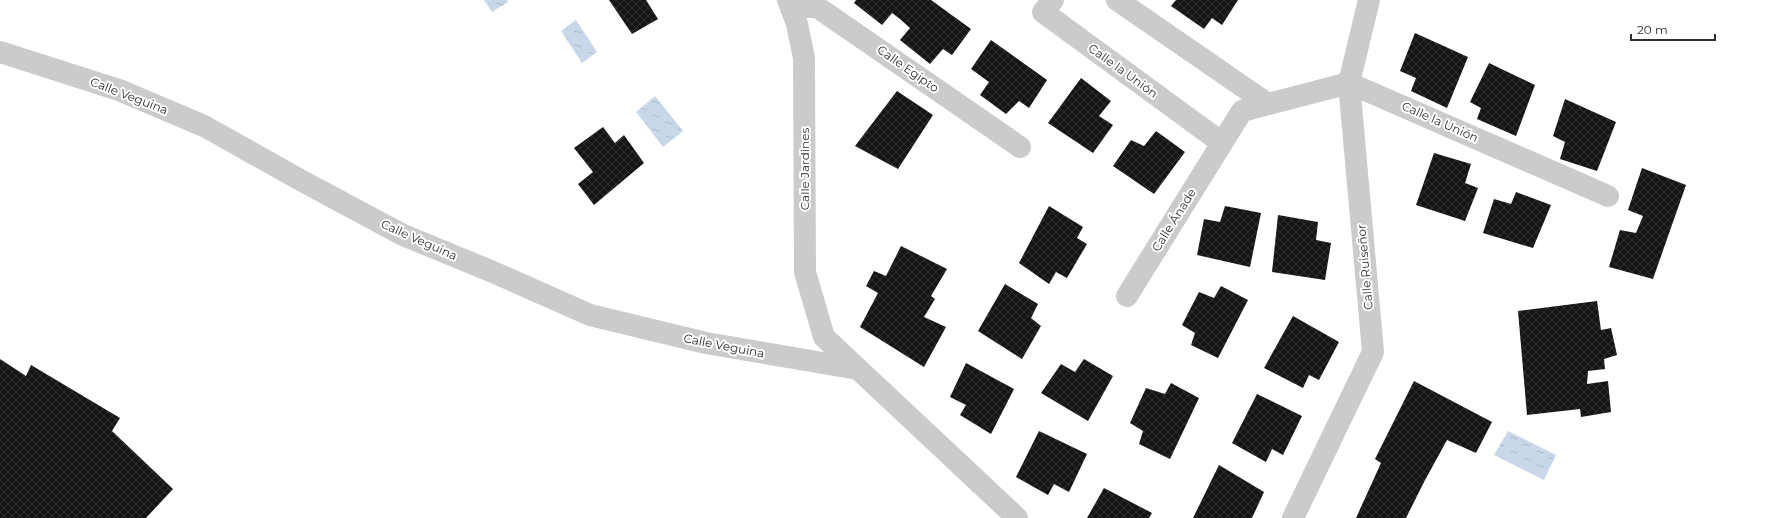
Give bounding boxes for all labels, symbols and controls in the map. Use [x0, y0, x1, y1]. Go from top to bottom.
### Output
scale bar [1631, 16, 1715, 42]
text: 20 m [1637, 22, 1668, 37]
street label: Calle la Unión [1086, 40, 1161, 101]
street label: Calle Egipto [874, 42, 942, 95]
street label: Calle Veguina [88, 74, 170, 117]
street label: Calle la Unión [1400, 98, 1481, 145]
street label: Calle Jardines [797, 128, 812, 210]
street label: Calle Ánade [1148, 185, 1199, 254]
street label: Calle Veguina [379, 216, 460, 263]
street label: Calle Ruiseñor [1353, 223, 1376, 310]
street label: Calle Veguina [682, 330, 766, 361]

